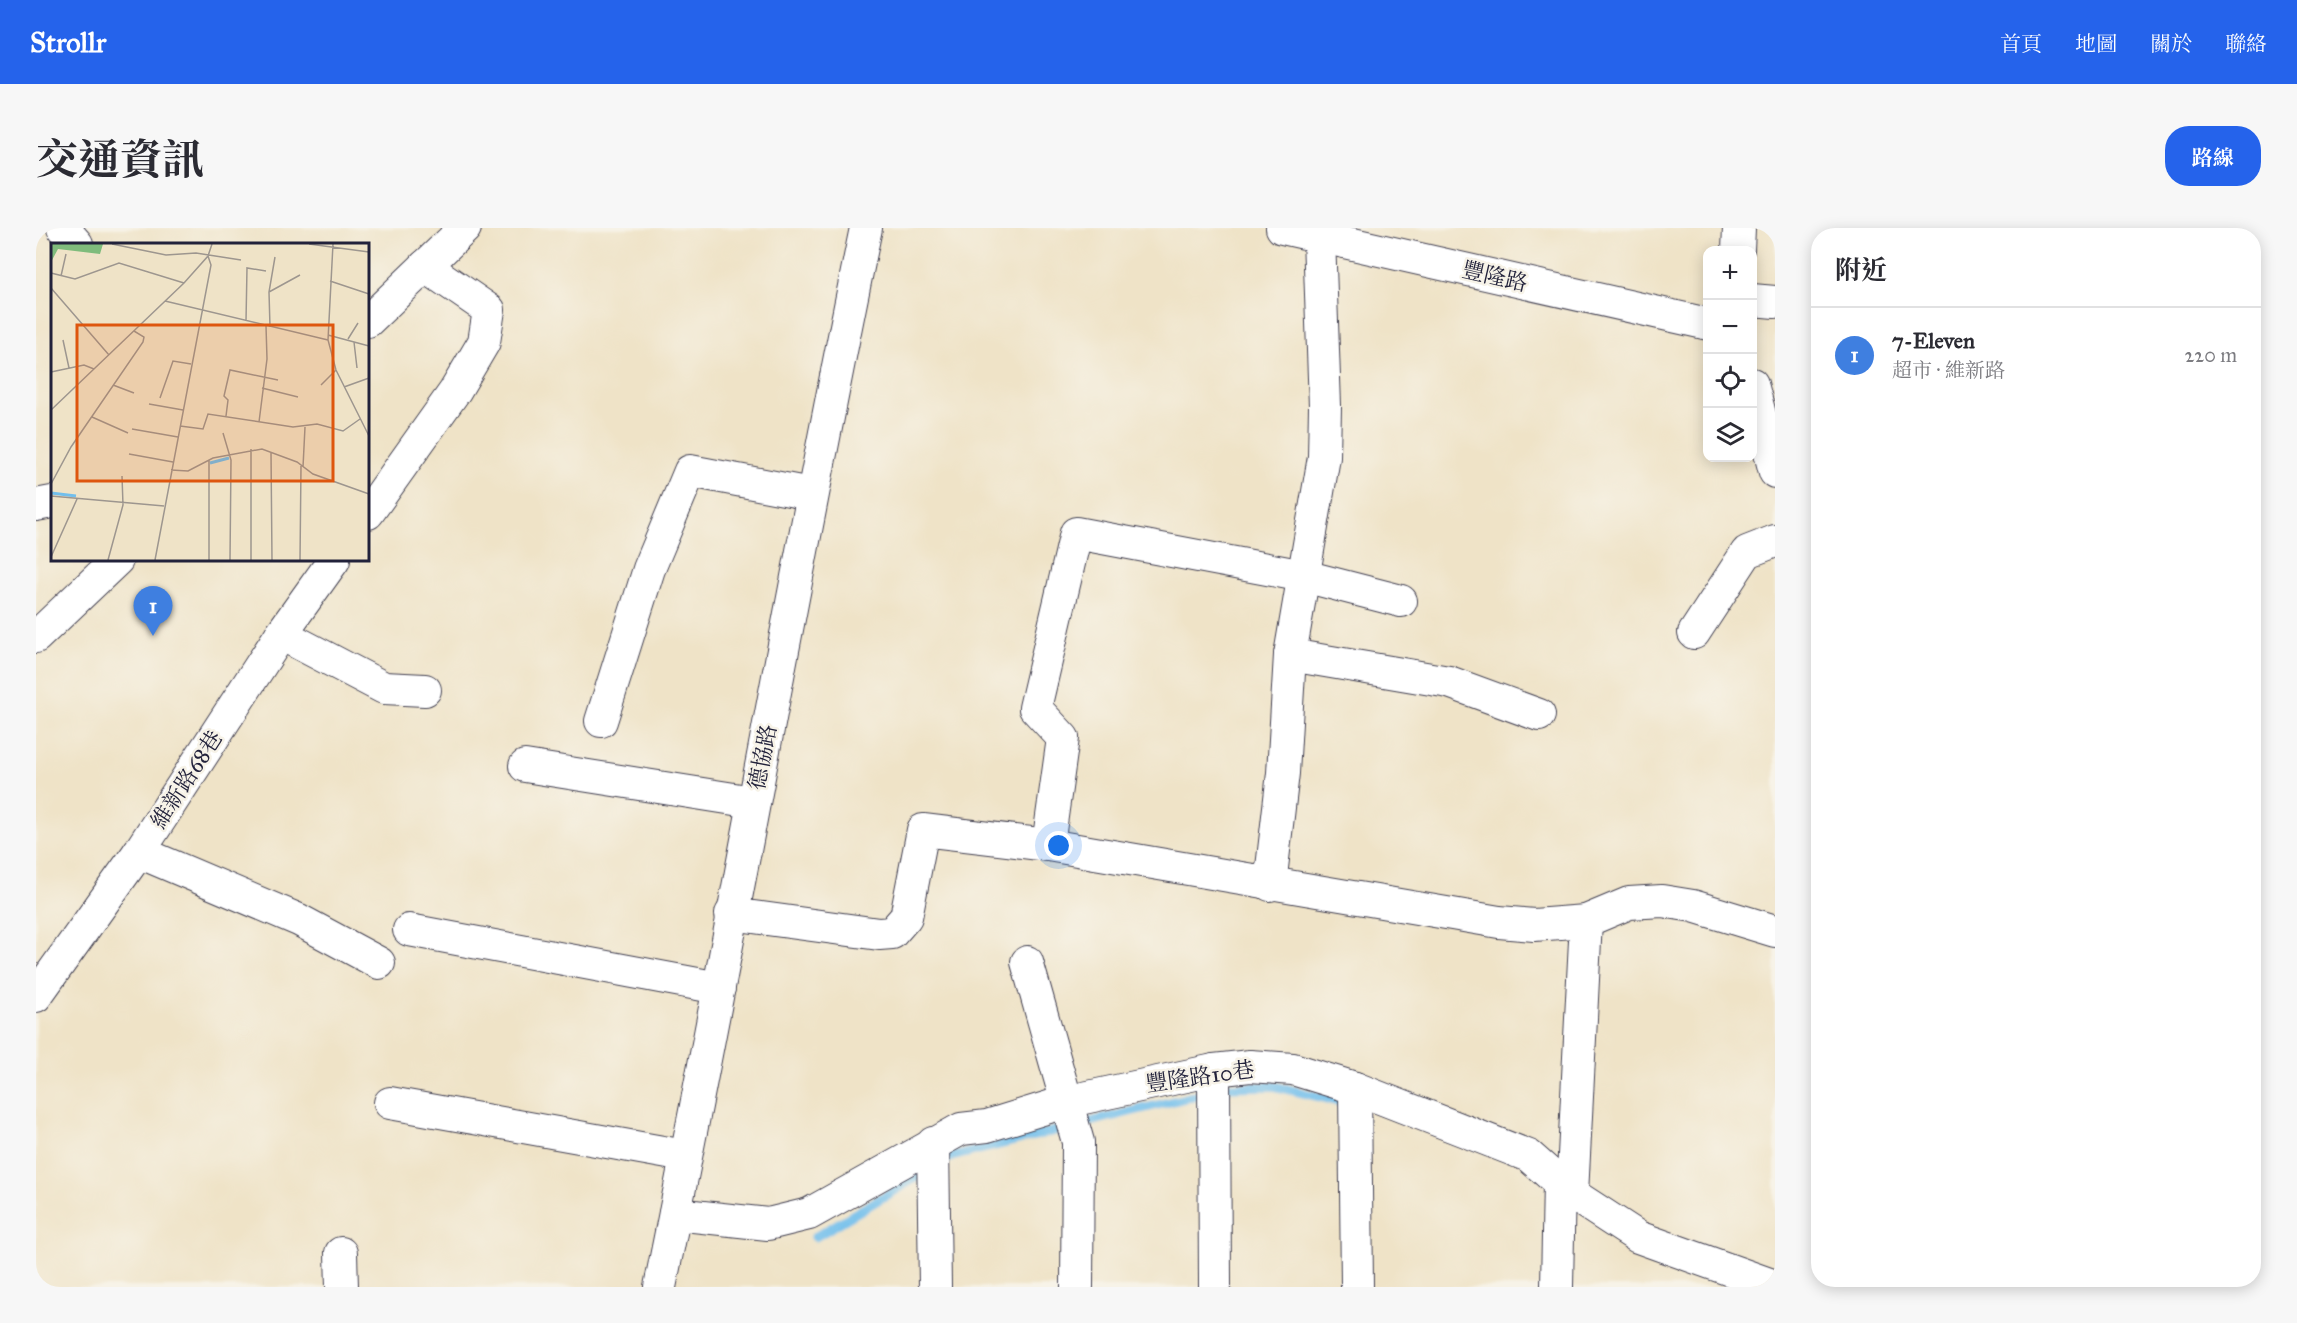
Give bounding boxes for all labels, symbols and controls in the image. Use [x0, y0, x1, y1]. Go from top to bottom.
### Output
text: Strollr [30, 25, 106, 60]
text: 首頁 [2000, 31, 2042, 57]
text: 地圖 [2075, 31, 2117, 57]
text: 關於 [2150, 31, 2192, 57]
text: 聯絡 [2225, 31, 2267, 57]
button: 路線 [2165, 126, 2261, 186]
text: 交通資訊 [36, 134, 204, 186]
inset map [51, 243, 369, 561]
map controls [1703, 246, 1757, 462]
button: + [1703, 246, 1757, 300]
text: 附近 [1835, 254, 1887, 286]
street label: 豐隆路 [1460, 256, 1530, 297]
button: − [1703, 300, 1757, 354]
text: 7-Eleven [1892, 327, 1975, 354]
text: 1 [1851, 343, 1858, 367]
text: 220 m [2185, 343, 2237, 367]
button: locate [1703, 354, 1757, 408]
text: 超市 · 維新路 [1892, 358, 2005, 382]
button: layers [1703, 408, 1757, 462]
pin: 1 [134, 586, 172, 636]
street label: 德協路 [743, 722, 782, 792]
street label: 維新路68巷 [145, 725, 228, 833]
your location [1044, 831, 1073, 860]
street label: 豐隆路10巷 [1144, 1056, 1256, 1097]

